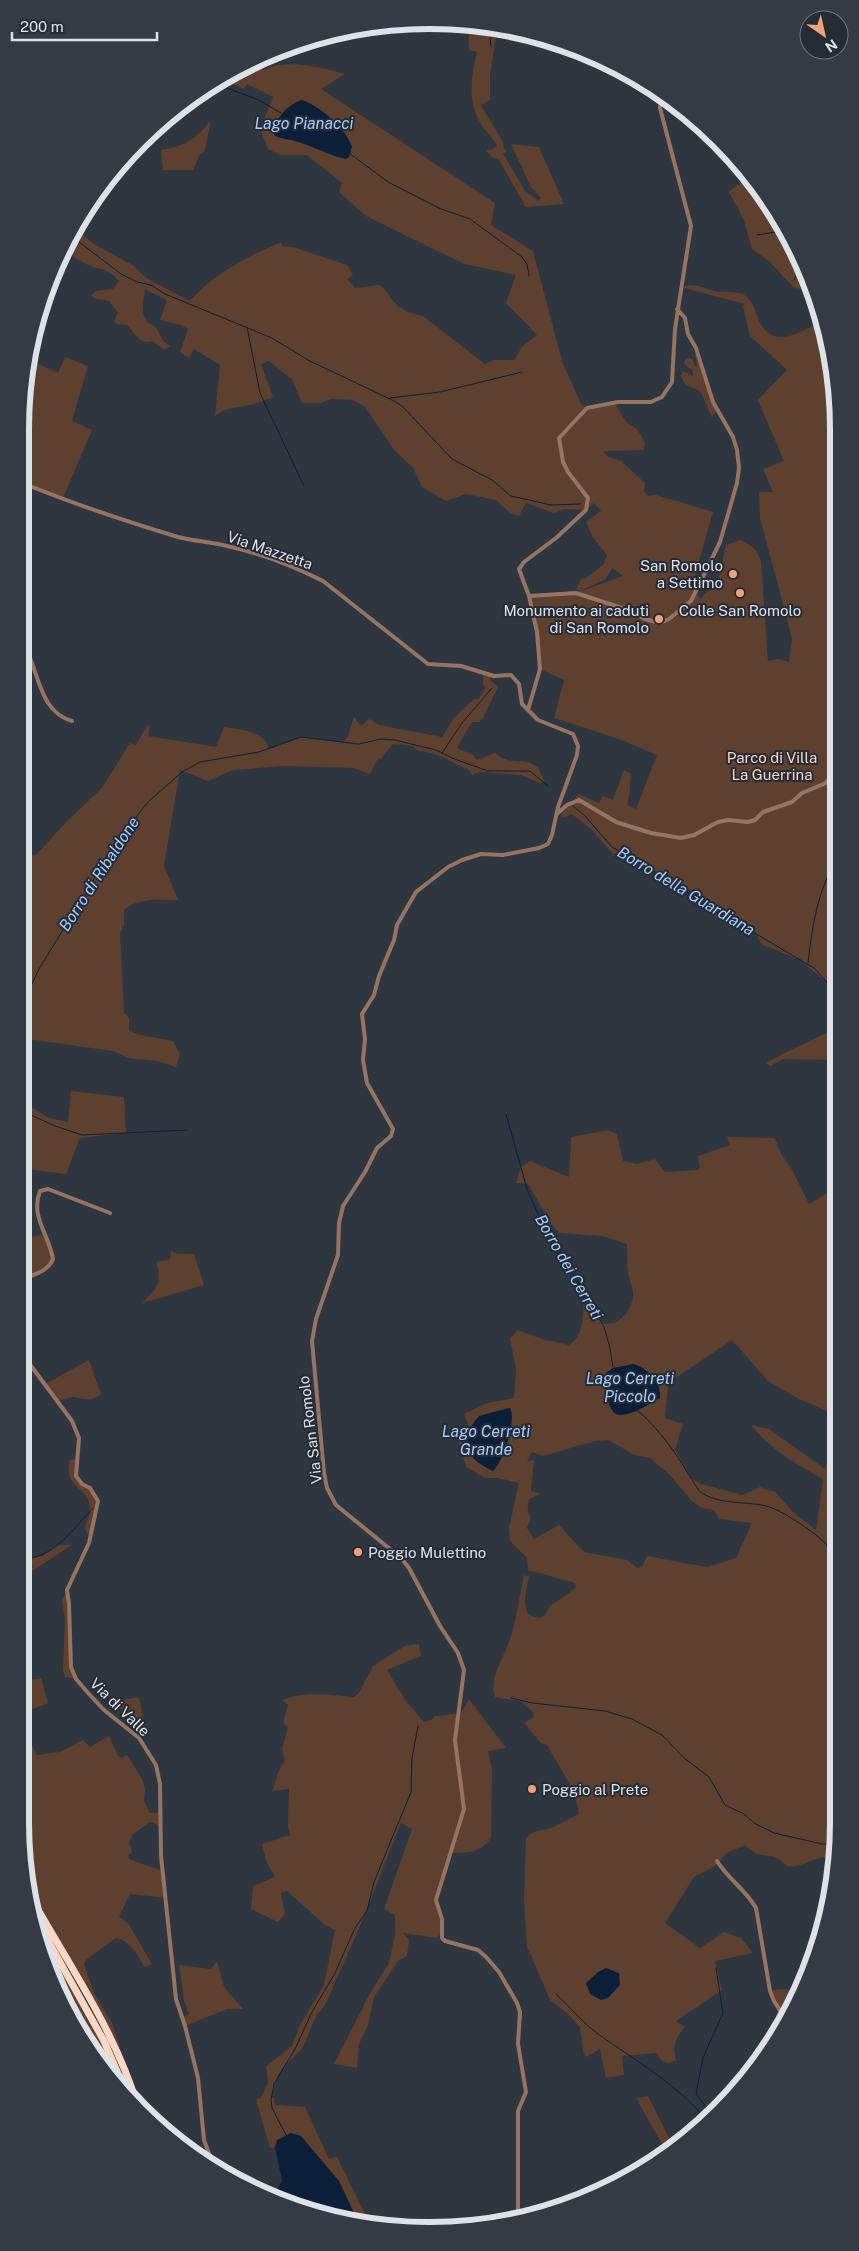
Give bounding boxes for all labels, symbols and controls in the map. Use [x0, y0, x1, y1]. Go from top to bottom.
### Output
scale bar [12, 10, 158, 42]
north arrow [799, 10, 849, 60]
text: 200 m [20, 18, 64, 35]
text: N [822, 36, 840, 55]
water label: Lago Pianacci [254, 114, 354, 133]
street label: Via Mazzetta [225, 527, 315, 573]
place label: San Romolo a Settimo [640, 557, 723, 591]
marker: San Romolo a Settimo [727, 568, 739, 580]
marker: Colle San Romolo [734, 587, 746, 599]
place label: Monumento ai caduti di San Romolo [503, 602, 649, 636]
place label: Colle San Romolo [679, 602, 801, 619]
marker: Monumento ai caduti di San Romolo [653, 613, 665, 625]
park label: Parco di Villa La Guerrina [727, 749, 817, 783]
water label: Borro di Ribaldone [55, 813, 143, 935]
water label: Borro della Guardiana [614, 843, 758, 939]
water label: Borro dei Cerreti [531, 1211, 607, 1323]
water label: Lago Cerreti Piccolo [586, 1369, 674, 1406]
street label: Via San Romolo [295, 1375, 325, 1485]
water label: Lago Cerreti Grande [442, 1422, 530, 1459]
place label: Poggio Mulettino [368, 1544, 486, 1561]
marker: Poggio Mulettino [352, 1546, 364, 1558]
street label: Via di Valle [87, 1674, 153, 1740]
place label: Poggio al Prete [542, 1781, 648, 1798]
marker: Poggio al Prete [526, 1783, 538, 1795]

